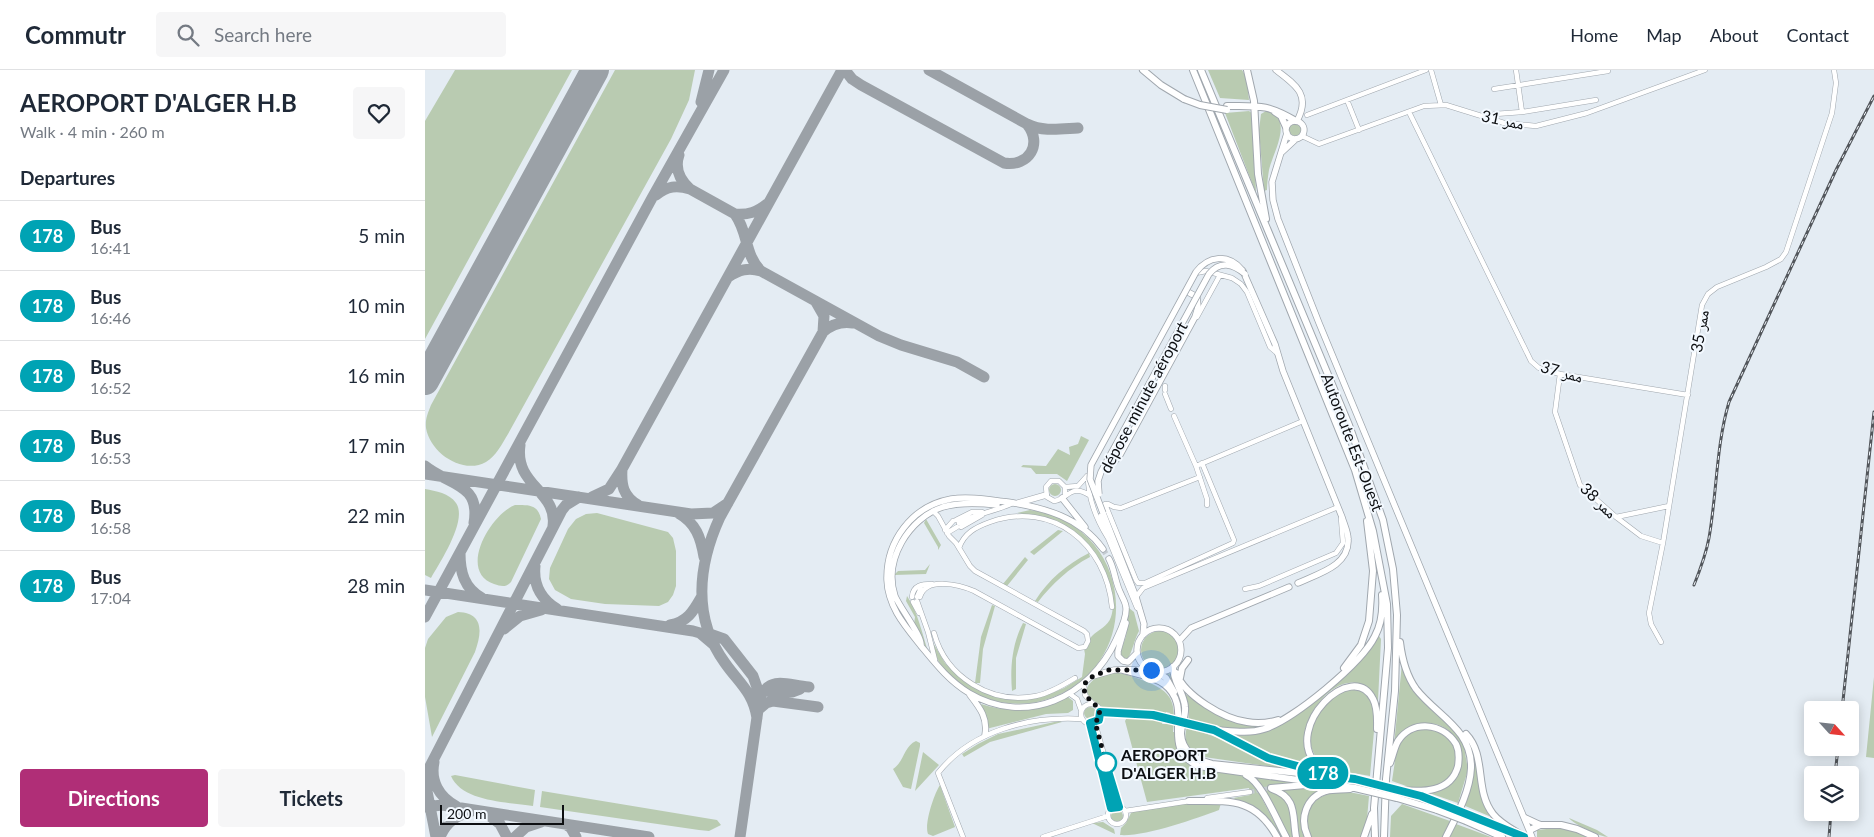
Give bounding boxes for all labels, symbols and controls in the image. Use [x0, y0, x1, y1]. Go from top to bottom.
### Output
search box [156, 12, 506, 57]
text: Commutr [25, 20, 126, 49]
icon: search [174, 21, 202, 49]
text: Search here [214, 23, 312, 46]
text: Home [1570, 24, 1618, 46]
text: Map [1646, 24, 1682, 46]
text: About [1710, 24, 1759, 46]
text: Contact [1787, 24, 1849, 46]
button: heart [353, 87, 405, 139]
text: AEROPORT D'ALGER H.B [20, 88, 297, 117]
street label: ممر 31 [1480, 105, 1526, 134]
text: Walk · 4 min · 260 m [20, 122, 165, 141]
text: Departures [20, 166, 115, 189]
text: Bus [90, 215, 121, 238]
text: 5 min [358, 224, 405, 247]
text: 178 [32, 225, 63, 247]
text: 16:41 [90, 238, 131, 257]
text: Bus [90, 285, 121, 308]
text: 10 min [347, 294, 405, 317]
text: 178 [32, 295, 63, 317]
text: 16:46 [90, 308, 131, 327]
street label: ممر 35 [1686, 308, 1713, 354]
street label: dépose minute aéroport [1095, 318, 1191, 476]
text: Bus [90, 355, 121, 378]
street label: ممر 37 [1538, 356, 1585, 387]
text: 16 min [347, 364, 405, 387]
text: 178 [32, 365, 63, 387]
street label: Autoroute Est-Ouest [1318, 370, 1388, 514]
text: 16:52 [90, 378, 131, 397]
text: Bus [90, 425, 121, 448]
text: 17 min [347, 434, 405, 457]
text: 178 [32, 435, 63, 457]
text: 16:53 [90, 448, 131, 467]
street label: ممر 38 [1576, 478, 1621, 522]
text: Bus [90, 495, 121, 518]
text: 22 min [347, 504, 405, 527]
text: 178 [32, 505, 63, 527]
text: 16:58 [90, 518, 131, 537]
text: Bus [90, 565, 121, 588]
text: 28 min [347, 574, 405, 597]
text: 178 [32, 575, 63, 597]
text: 17:04 [90, 588, 131, 607]
your location [1139, 658, 1164, 683]
north arrow [1804, 701, 1859, 756]
map controls [1804, 701, 1859, 821]
place label: AEROPORT D'ALGER H.B [1120, 745, 1216, 782]
marker: AEROPORT D'ALGER H.B [1095, 752, 1117, 774]
line badge: 178 [1294, 757, 1352, 789]
text: 178 [1307, 762, 1339, 784]
button: layers [1804, 766, 1859, 821]
button: Directions [20, 769, 208, 827]
button: Tickets [218, 769, 405, 827]
scale bar [440, 802, 564, 825]
text: 200 m [447, 805, 486, 822]

